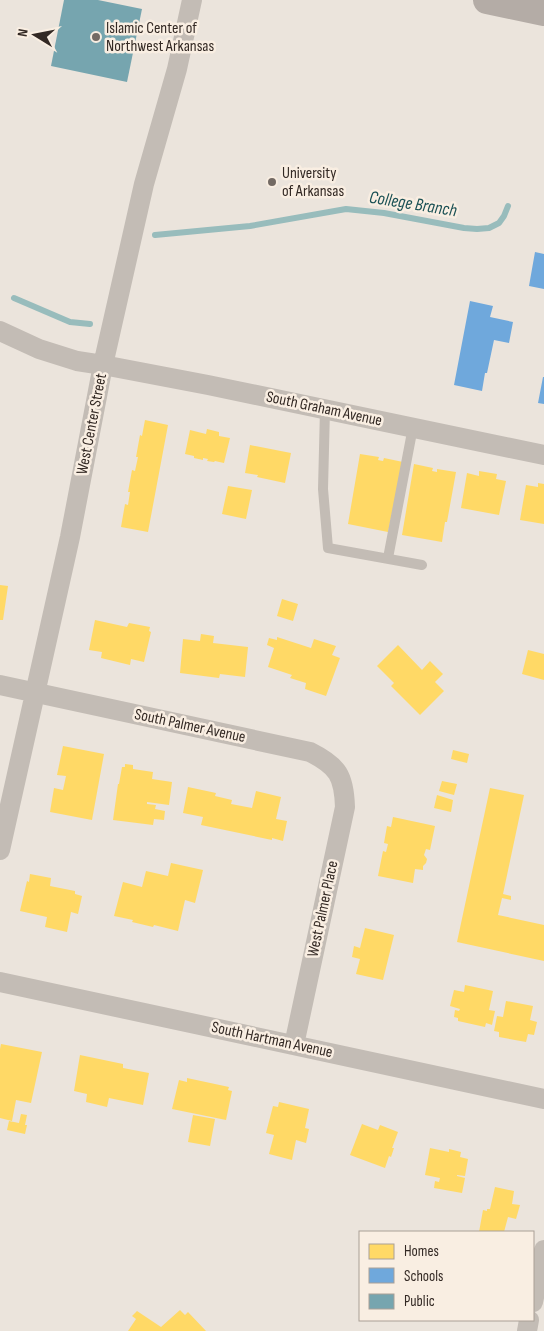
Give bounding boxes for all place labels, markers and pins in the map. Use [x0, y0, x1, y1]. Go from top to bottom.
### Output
place label: Islamic Center of Northwest Arkansas [106, 19, 215, 56]
marker: Islamic Center of Northwest Arkansas [90, 31, 102, 43]
place label: University of Arkansas [282, 164, 344, 201]
marker: University of Arkansas [266, 176, 278, 188]

